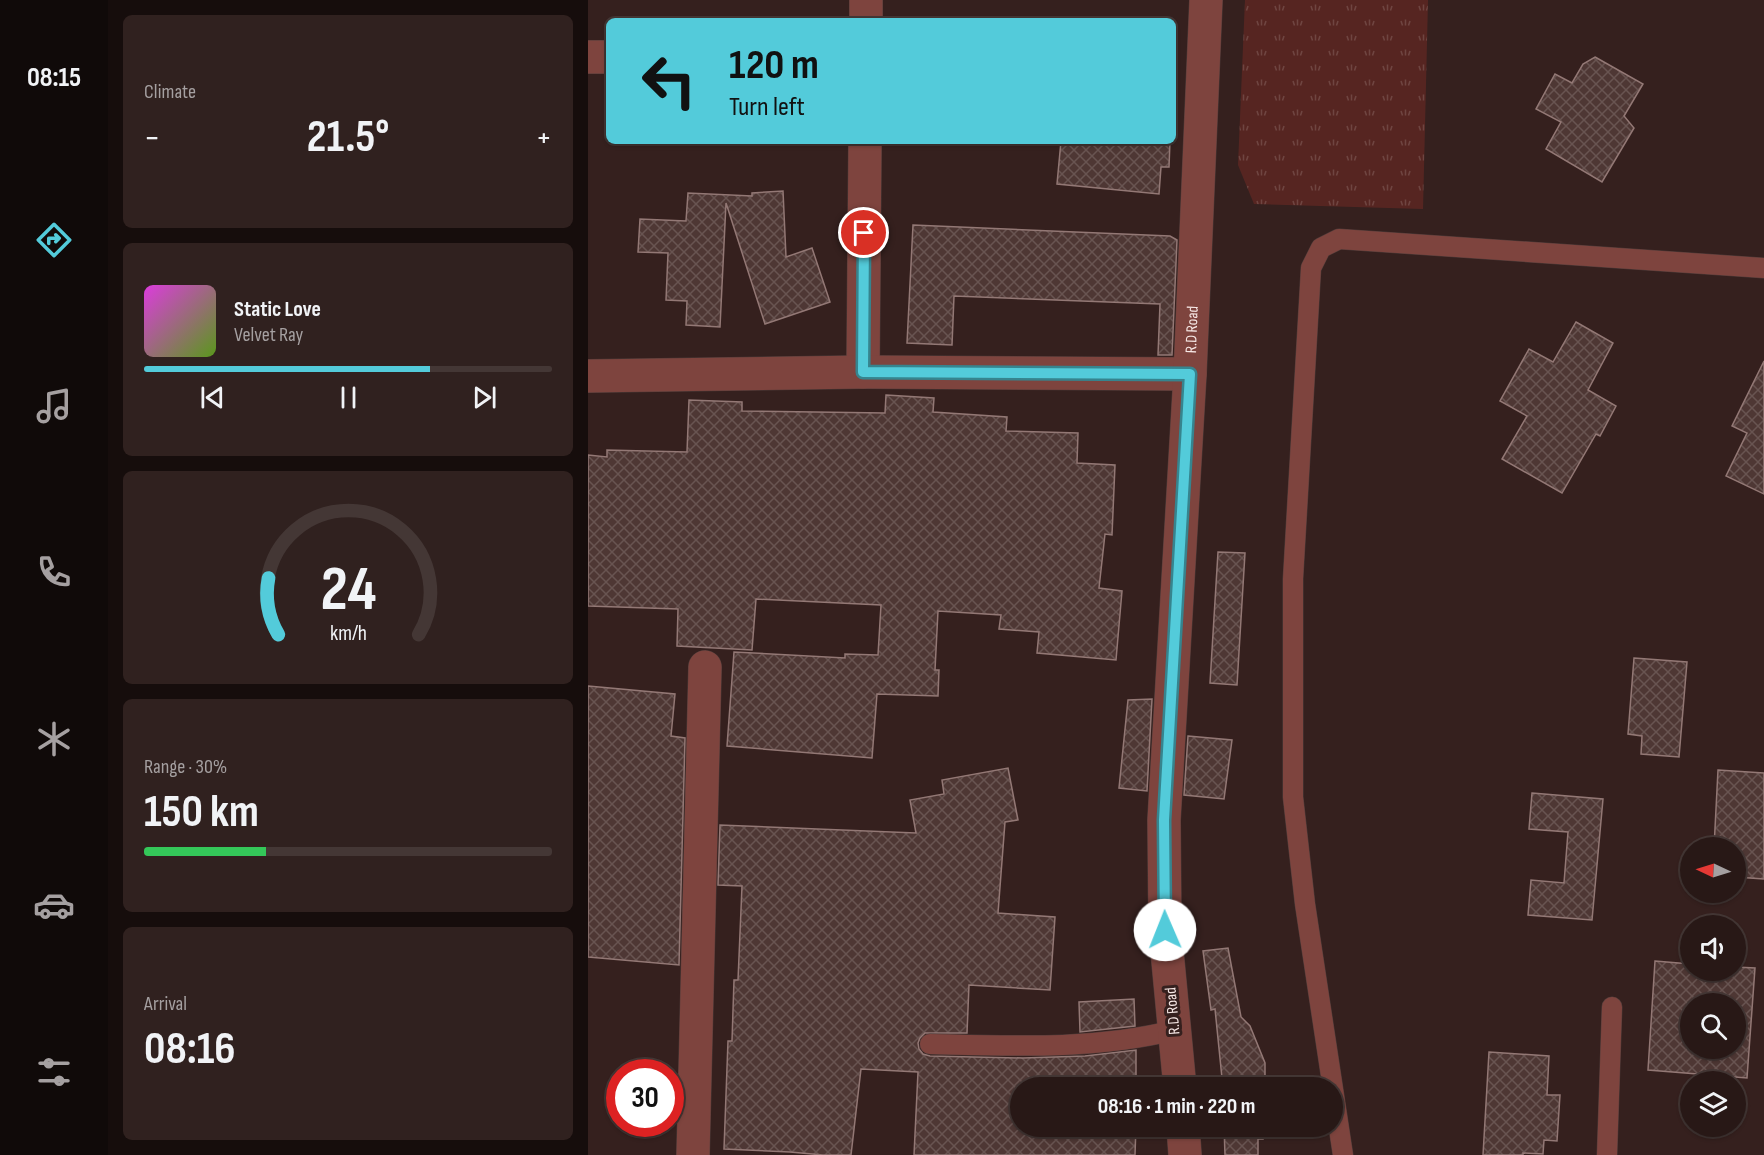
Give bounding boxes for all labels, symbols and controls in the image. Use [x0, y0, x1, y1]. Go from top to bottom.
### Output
text: 120 m [729, 40, 819, 91]
icon: left [630, 42, 708, 120]
text: 08:15 [27, 62, 81, 94]
text: Climate [144, 80, 196, 104]
text: Turn left [729, 91, 805, 123]
text: 21.5° [307, 110, 389, 165]
text: − [144, 118, 160, 158]
text: + [536, 118, 552, 158]
pin [838, 207, 889, 258]
icon: arrive [847, 216, 880, 249]
icon: directions [33, 219, 75, 261]
text: Static Love [234, 296, 321, 323]
street label: R.D Road [1181, 305, 1202, 354]
text: Velvet Ray [234, 323, 303, 347]
icon: previous [196, 381, 229, 414]
icon: pause [332, 381, 365, 414]
icon: next [468, 381, 501, 414]
icon: music [33, 385, 75, 427]
icon: phone [33, 551, 75, 593]
text: 24 [320, 553, 376, 628]
text: km/h [329, 621, 367, 646]
icon: climate [33, 718, 75, 760]
text: Range · 30% [144, 755, 227, 779]
text: 150 km [144, 785, 259, 840]
north arrow [1680, 837, 1746, 903]
map controls [1680, 837, 1746, 1137]
icon: car [33, 884, 75, 926]
position arrow [1133, 898, 1197, 962]
button: sound [1680, 915, 1746, 981]
street label: R.D Road [1161, 987, 1185, 1035]
text: Arrival [144, 992, 187, 1016]
button: search [1680, 993, 1746, 1059]
text: 08:16 [144, 1022, 236, 1077]
icon: filters [33, 1051, 75, 1093]
speed limit sign: 30 [606, 1059, 684, 1137]
button: layers [1680, 1071, 1746, 1137]
text: 08:16 · 1 min · 220 m [1098, 1093, 1255, 1120]

